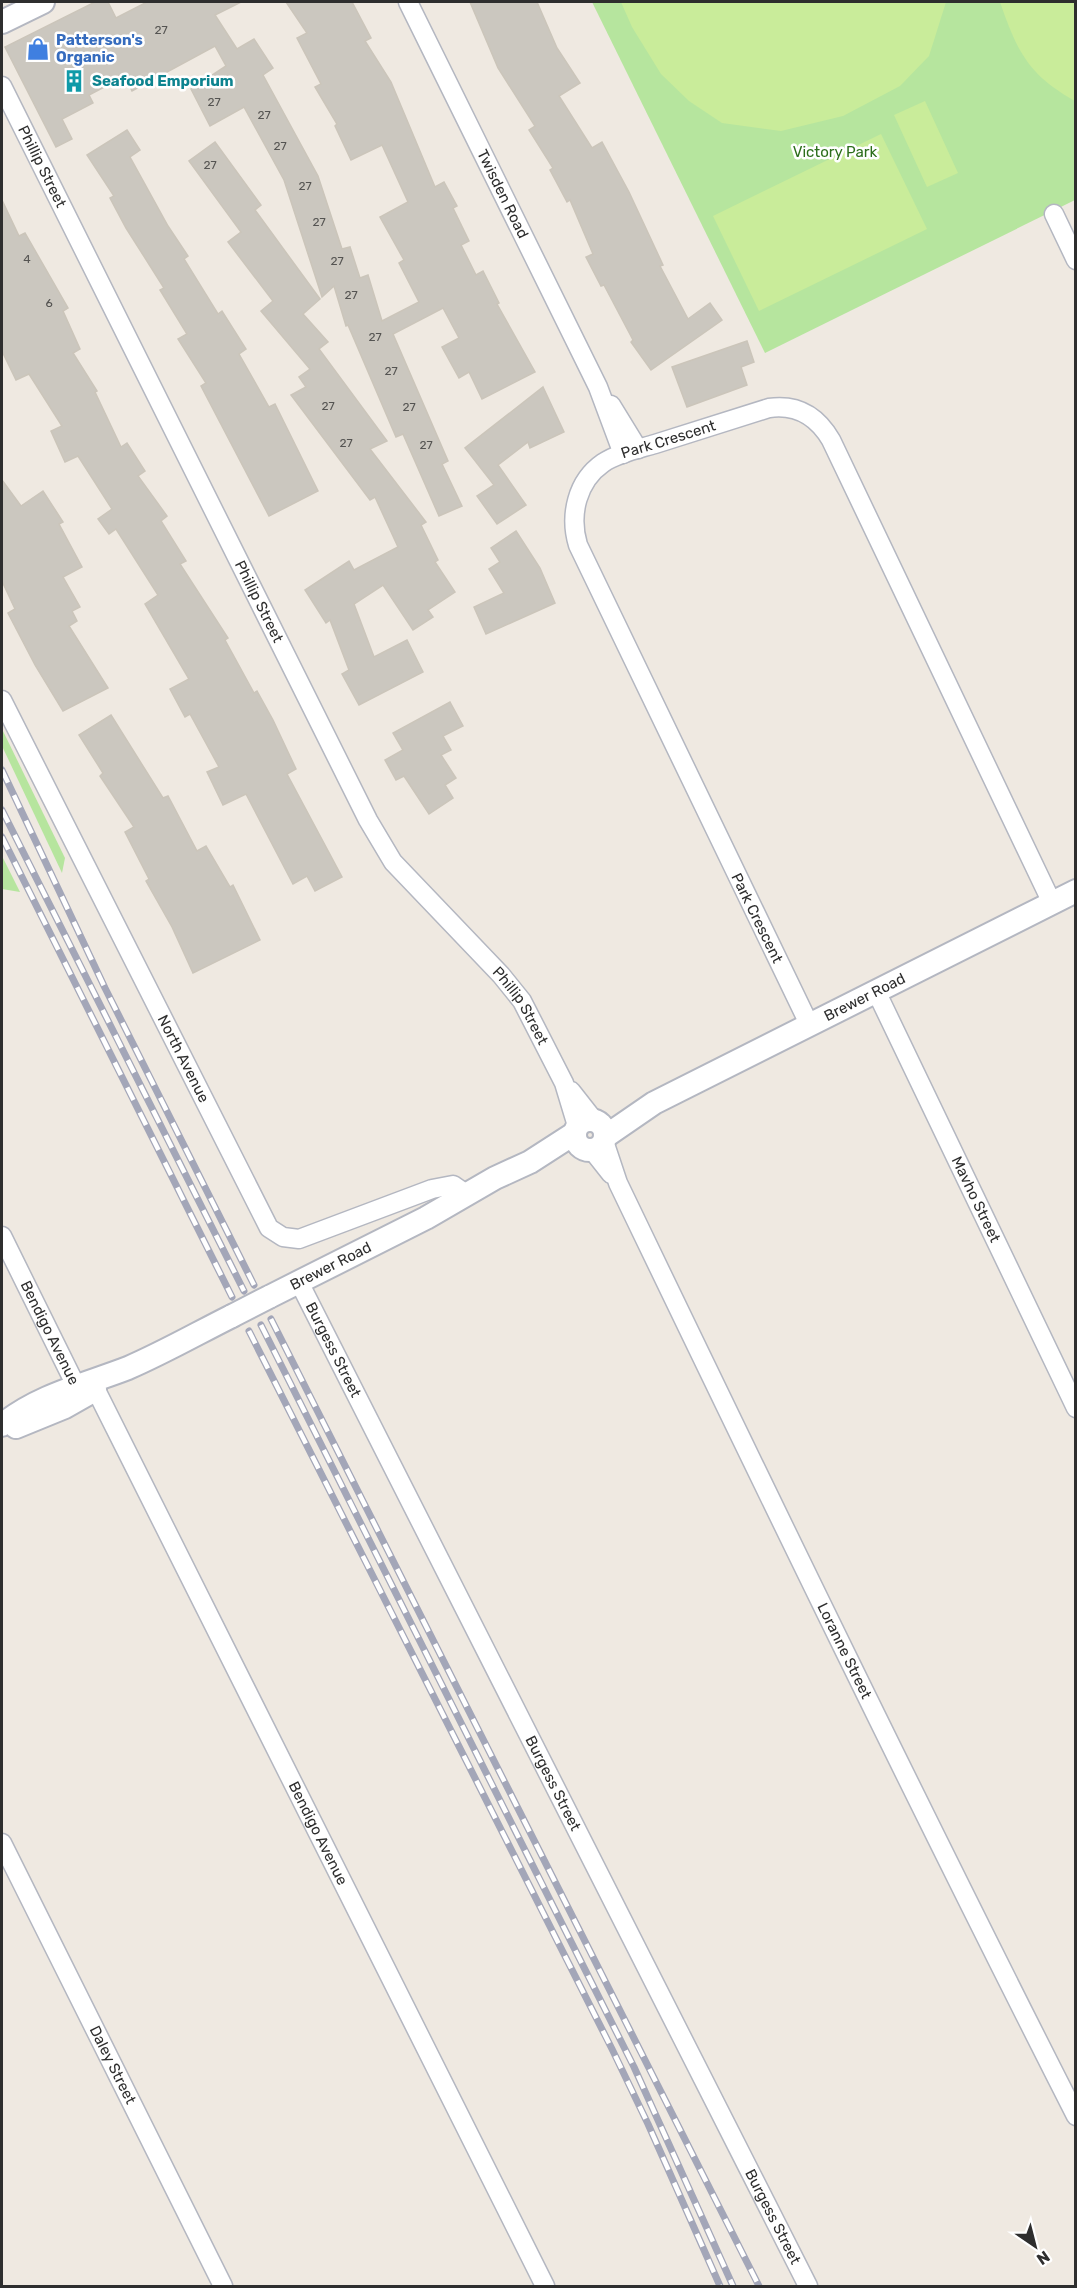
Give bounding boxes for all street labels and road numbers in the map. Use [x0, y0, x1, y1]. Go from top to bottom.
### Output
street label: Phillip Street [14, 123, 70, 211]
street label: Twisden Road [473, 147, 532, 241]
street label: Park Crescent [619, 416, 718, 462]
street label: Phillip Street [231, 557, 287, 646]
street label: Park Crescent [727, 870, 787, 966]
street label: Phillip Street [489, 963, 552, 1048]
street label: Brewer Road [821, 969, 908, 1025]
street label: North Avenue [154, 1012, 213, 1105]
street label: Mavho Street [948, 1153, 1004, 1245]
street label: Brewer Road [287, 1238, 374, 1294]
street label: Bendigo Avenue [17, 1278, 83, 1388]
street label: Burgess Street [302, 1299, 365, 1401]
street label: Loranne Street [813, 1600, 876, 1702]
street label: Burgess Street [521, 1733, 585, 1834]
street label: Bendigo Avenue [285, 1778, 352, 1888]
street label: Daley Street [86, 2023, 140, 2107]
street label: Burgess Street [741, 2166, 805, 2267]

